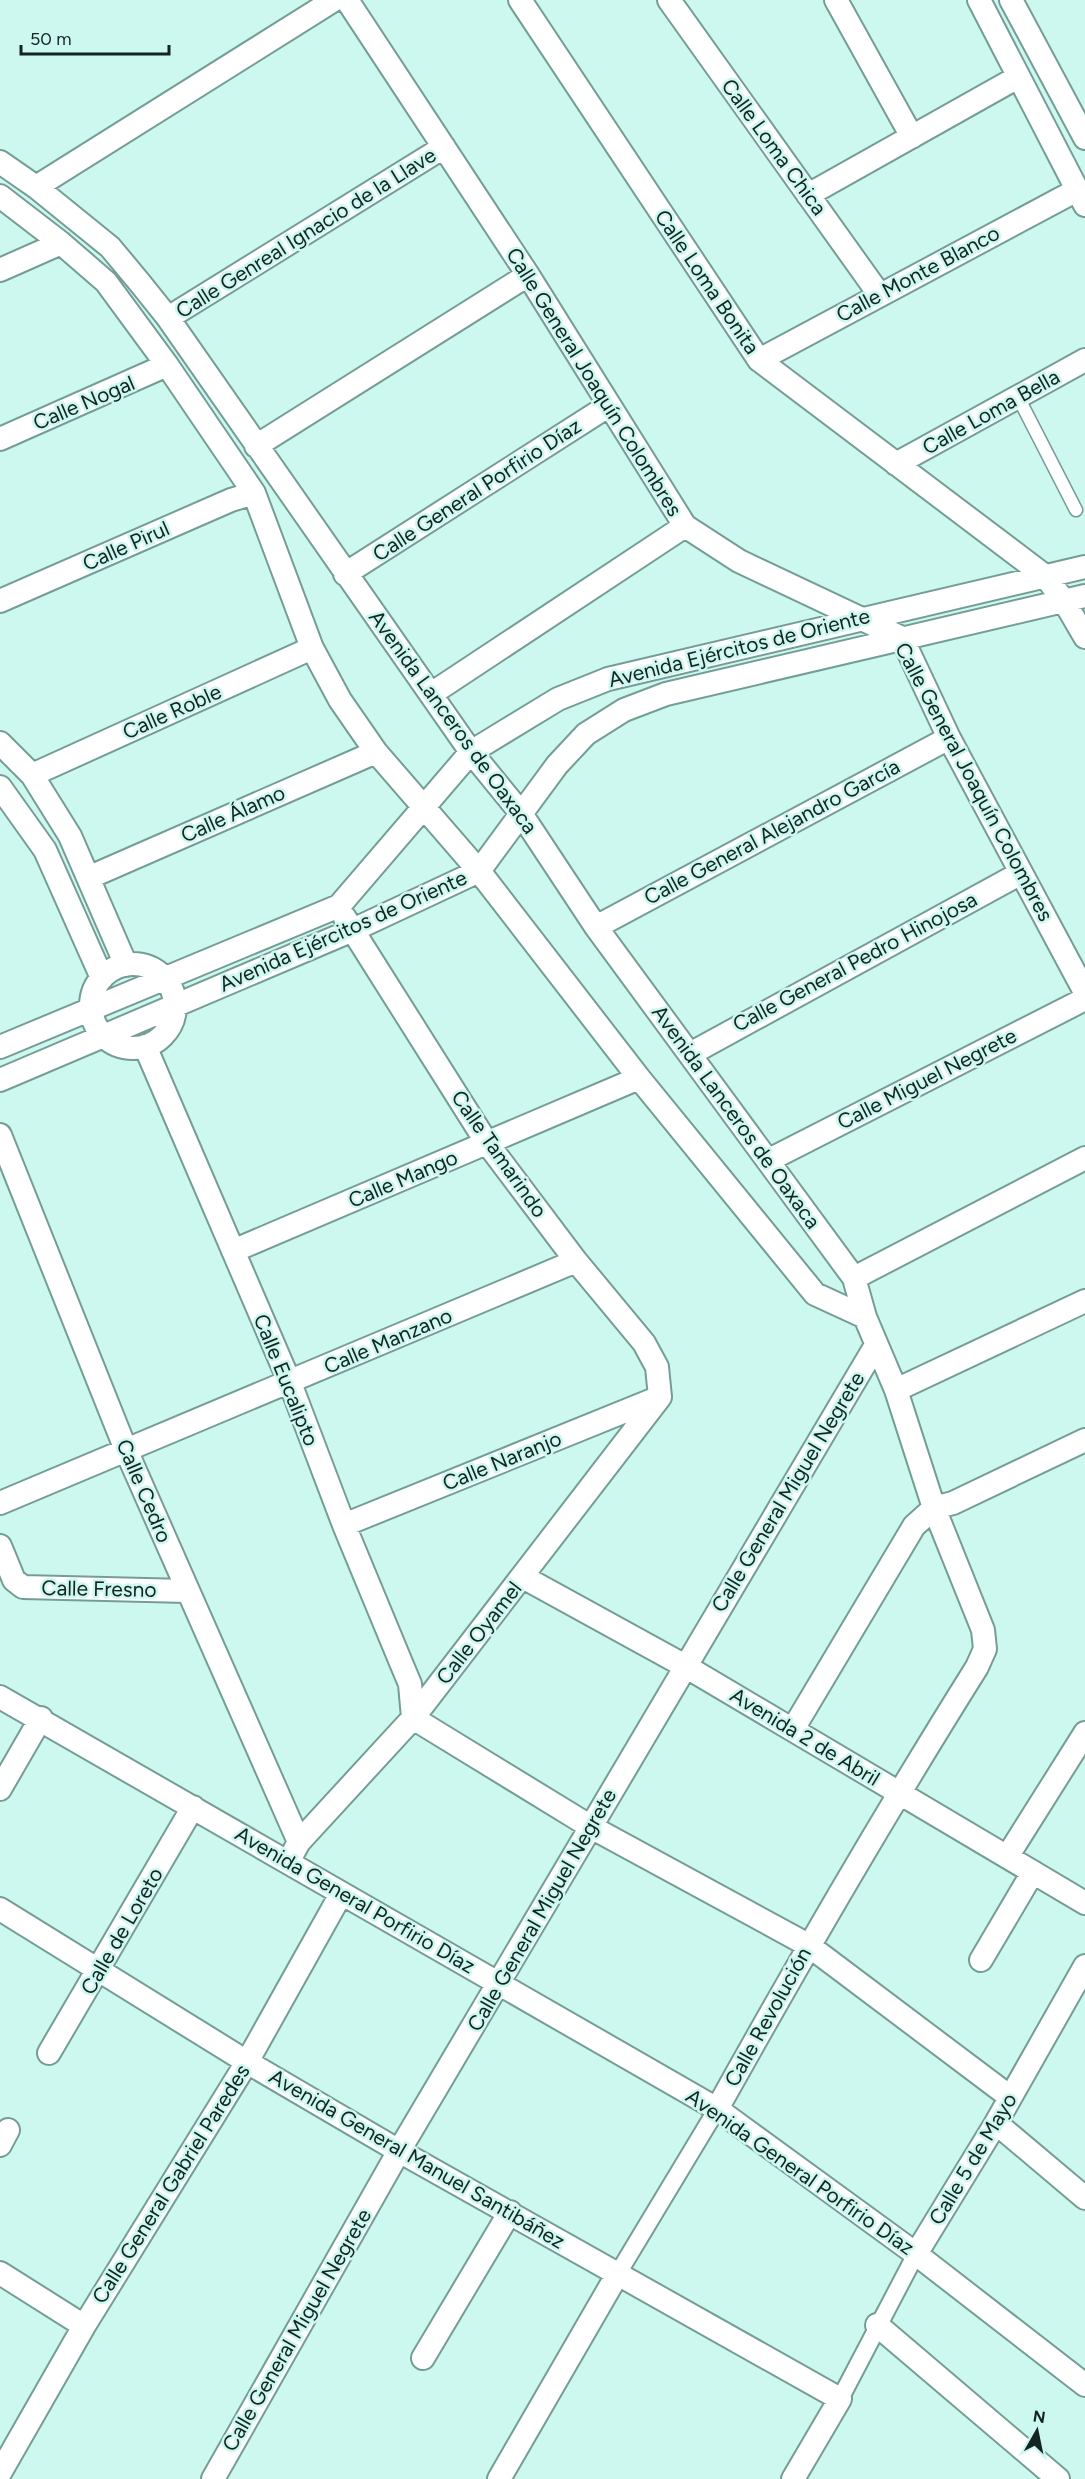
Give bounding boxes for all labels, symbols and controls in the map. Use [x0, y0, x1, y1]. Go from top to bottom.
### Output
scale bar [21, 18, 170, 56]
text: 50 m [30, 28, 72, 50]
street label: Calle Loma Chica [717, 74, 832, 220]
street label: Calle Genreal Ignacio de la Llave [171, 142, 440, 323]
street label: Calle Loma Bonita [650, 205, 765, 359]
street label: Calle Monte Blanco [832, 220, 1004, 327]
street label: Calle General Joaquín Colombres [501, 243, 688, 521]
street label: Calle Loma Bella [918, 364, 1064, 460]
street label: Calle Nogal [29, 370, 138, 435]
street label: Calle General Porfirio Díaz [368, 413, 586, 566]
street label: Calle Pirul [79, 515, 173, 576]
street label: Avenida Ejércitos de Oriente [606, 603, 872, 692]
street label: Avenida Lanceros de Oaxaca [364, 605, 543, 838]
street label: Calle General Joaquín Colombres [890, 638, 1059, 925]
street label: Calle Roble [119, 679, 225, 744]
street label: Calle General Alejandro García [640, 753, 904, 910]
street label: Calle Álamo [177, 779, 289, 848]
street label: Avenida Ejércitos de Oriente [215, 864, 471, 997]
street label: Calle General Pedro Hinojosa [728, 886, 981, 1037]
street label: Avenida Lanceros de Oaxaca [647, 1000, 826, 1233]
street label: Calle Miguel Negrete [833, 1023, 1021, 1135]
street label: Calle Tamarindo [446, 1085, 553, 1222]
street label: Calle Mango [344, 1144, 461, 1213]
street label: Calle Manzano [320, 1302, 456, 1379]
street label: Calle Eucalipto [249, 1310, 324, 1449]
street label: Calle General Miguel Negrete [706, 1367, 869, 1616]
street label: Calle Naranjo [439, 1425, 565, 1496]
street label: Calle Cedro [111, 1435, 177, 1546]
street label: Calle Fresno [41, 1575, 157, 1602]
street label: Calle Oyamel [431, 1576, 526, 1689]
street label: Avenida 2 de Abril [726, 1682, 885, 1791]
street label: Calle General Miguel Negrete [462, 1784, 621, 2035]
street label: Avenida General Porfirio Díaz [231, 1821, 480, 1979]
street label: Calle de Loreto [75, 1863, 168, 1999]
street label: Calle Revolución [719, 1943, 816, 2091]
street label: Calle General Gabriel Paredes [87, 2060, 255, 2308]
street label: Avenida General Manuel Santibáñez [265, 2064, 569, 2254]
street label: Avenida General Porfirio Díaz [681, 2083, 919, 2260]
street label: Calle 5 de Mayo [923, 2088, 1022, 2229]
street label: Calle General Miguel Negrete [217, 2204, 376, 2455]
north arrow [1007, 2401, 1067, 2461]
text: N [1032, 2406, 1047, 2427]

